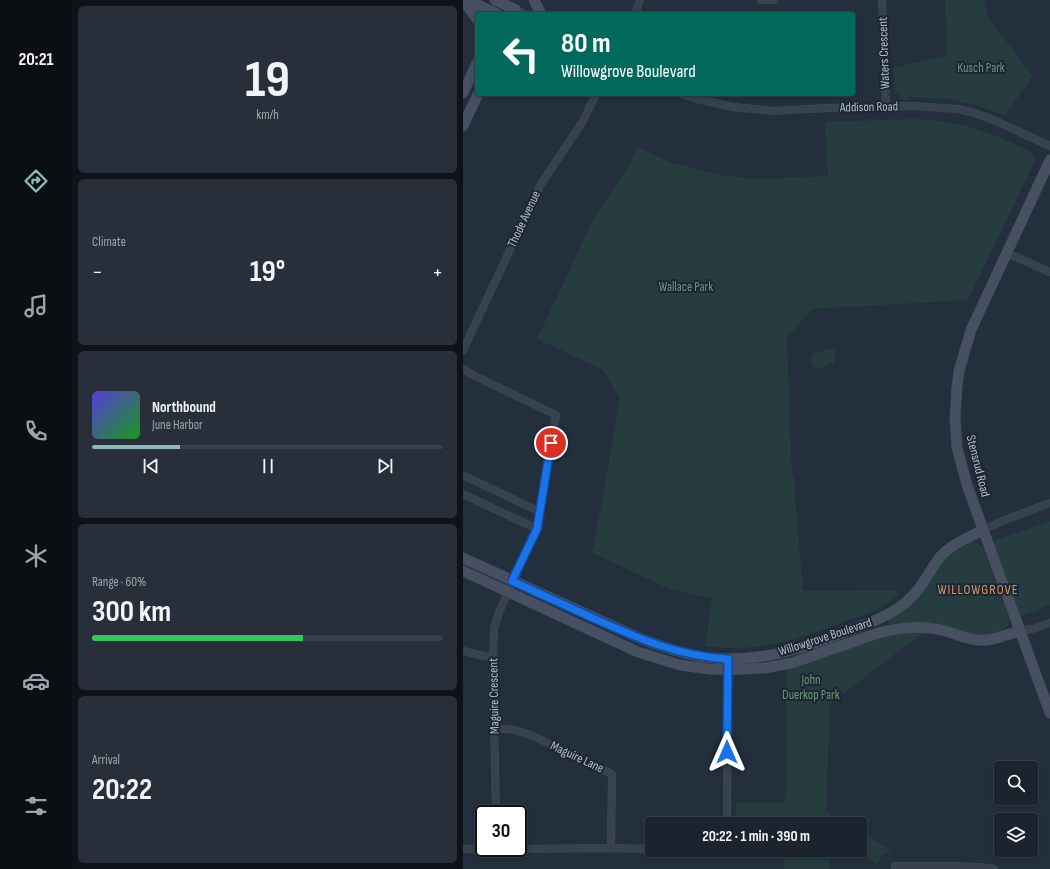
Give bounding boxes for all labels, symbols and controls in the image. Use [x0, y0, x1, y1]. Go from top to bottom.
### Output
street label: Waters Crescent [875, 17, 893, 89]
text: 80 m [561, 27, 610, 60]
icon: left [495, 28, 547, 80]
text: 20:21 [18, 49, 54, 70]
text: 19 [245, 49, 290, 112]
park label: Kusch Park [957, 60, 1005, 76]
text: Willowgrove Boulevard [561, 61, 696, 82]
street label: Addison Road [839, 98, 898, 116]
text: km/h [256, 107, 279, 123]
icon: directions [22, 167, 50, 195]
street label: Thode Avenue [504, 188, 544, 250]
text: Climate [92, 234, 126, 250]
text: 19° [250, 254, 285, 290]
text: − [92, 259, 103, 286]
text: + [432, 259, 443, 286]
park label: Wallace Park [659, 279, 713, 295]
icon: music [22, 292, 50, 320]
text: Northbound [152, 398, 216, 417]
icon: phone [22, 417, 50, 445]
text: June Harbor [152, 417, 203, 433]
pin [534, 426, 568, 460]
icon: arrive [540, 432, 562, 454]
street label: Stensrud Road [963, 433, 993, 499]
icon: previous [140, 455, 162, 477]
icon: pause [257, 455, 279, 477]
icon: next [374, 455, 396, 477]
icon: climate [22, 542, 50, 570]
text: Range · 60% [92, 574, 146, 590]
district label: WILLOWGROVE [937, 581, 1019, 598]
text: 300 km [92, 594, 171, 630]
street label: Willowgrove Boulevard [776, 614, 874, 660]
street label: Maguire Crescent [485, 658, 503, 734]
icon: car [22, 667, 50, 695]
park label: John Duerkop Park [782, 672, 840, 703]
position arrow [706, 731, 748, 773]
street label: Maguire Lane [548, 738, 606, 776]
text: Arrival [92, 752, 120, 768]
map controls [994, 761, 1038, 857]
button: search [994, 761, 1038, 805]
text: 20:22 [92, 772, 152, 808]
icon: filters [22, 792, 50, 820]
speed limit sign: 30 [475, 805, 527, 857]
button: layers [994, 813, 1038, 857]
text: 20:22 · 1 min · 390 m [702, 827, 810, 846]

